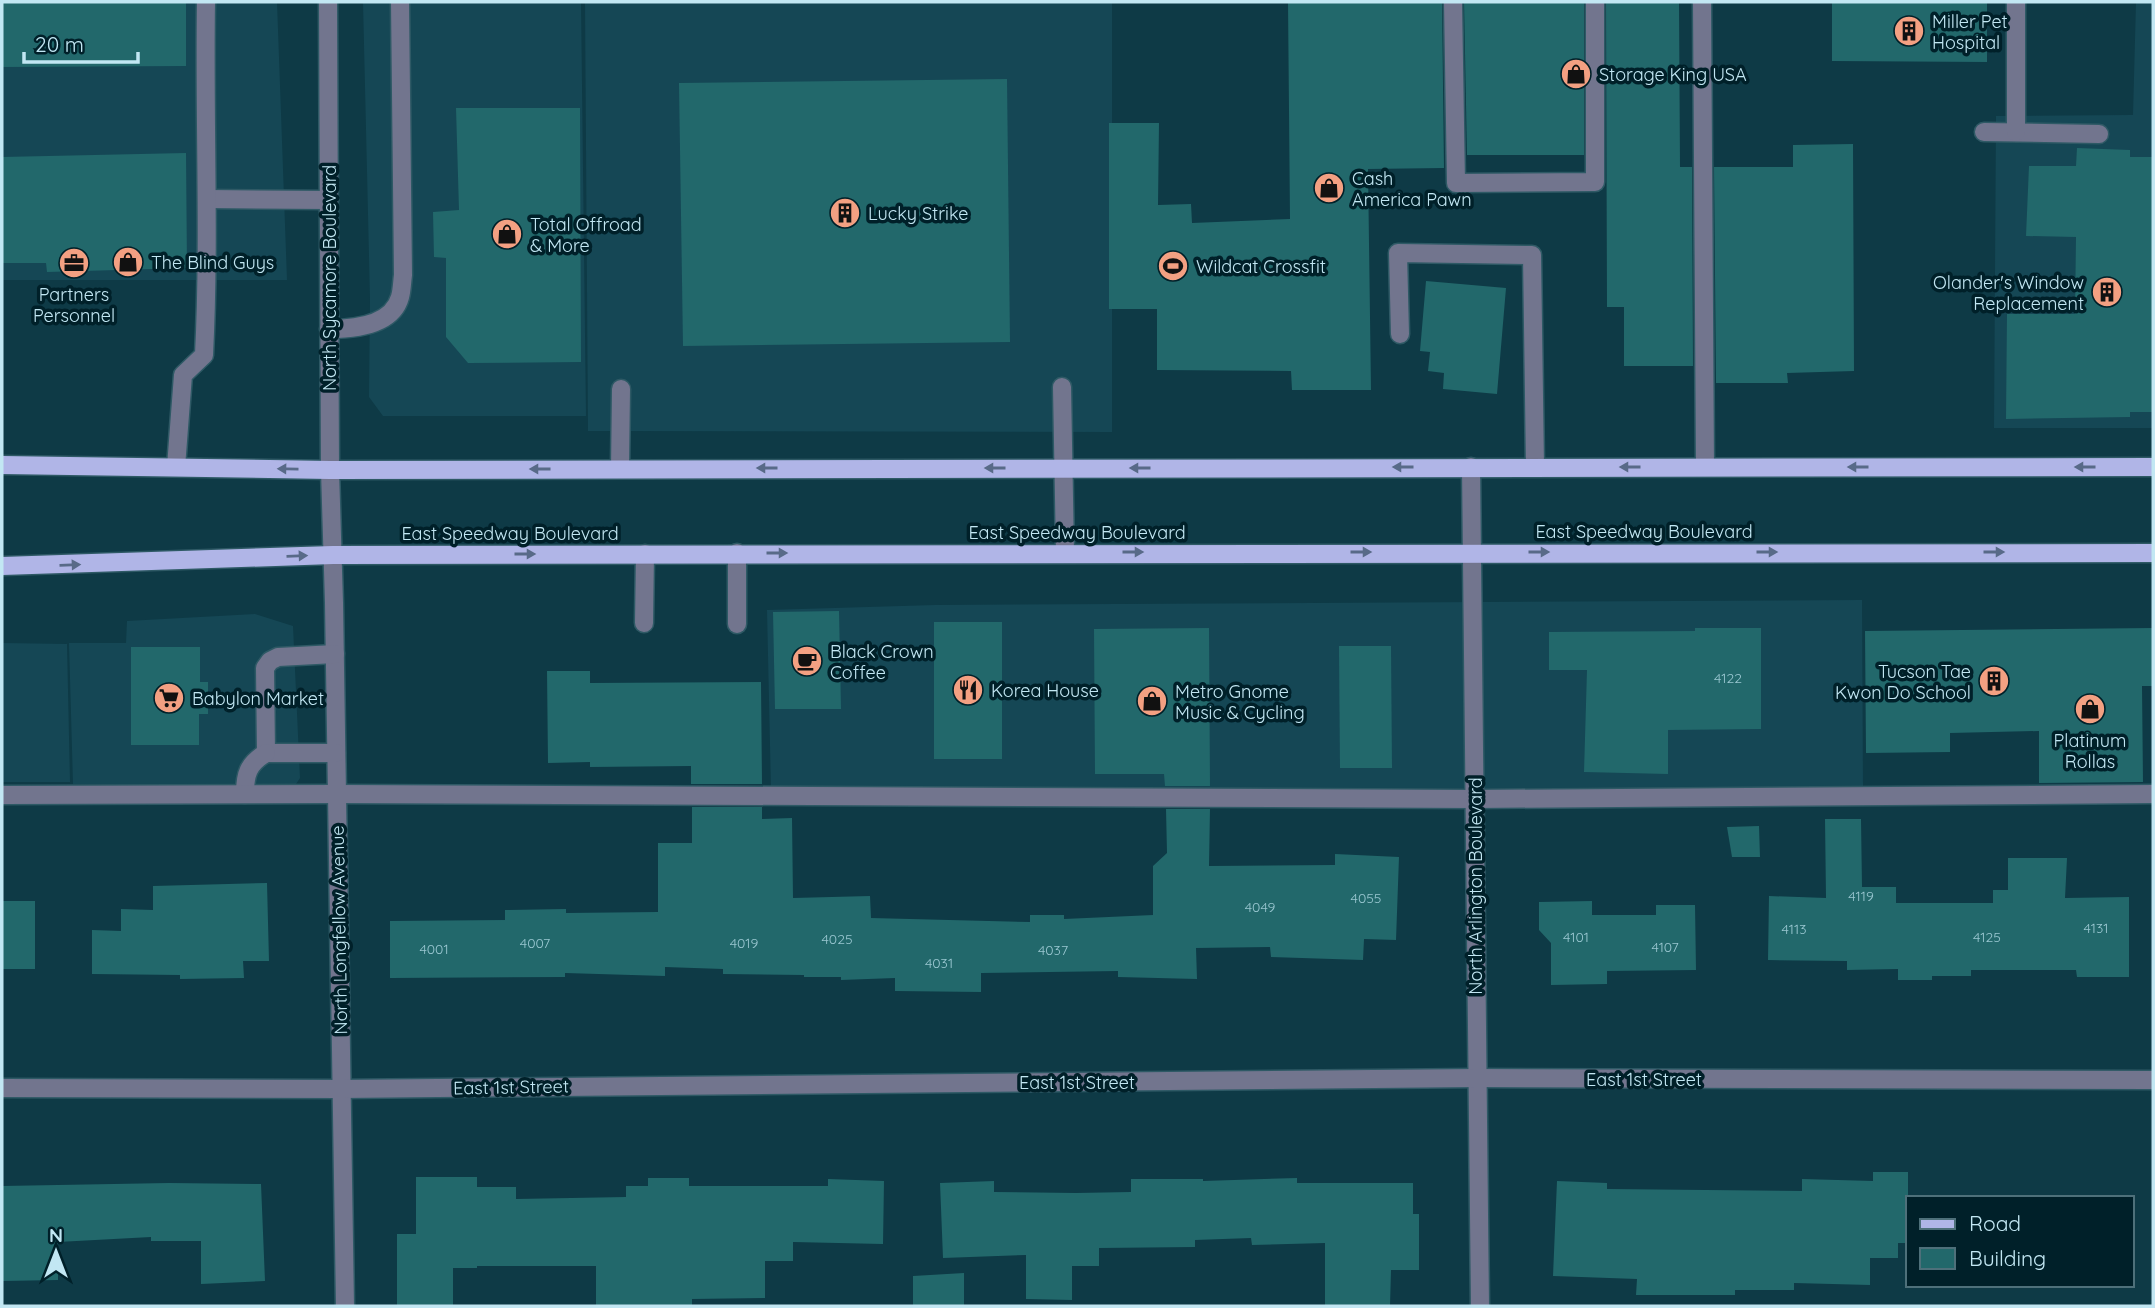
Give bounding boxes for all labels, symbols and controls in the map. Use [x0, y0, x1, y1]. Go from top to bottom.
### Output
place label: Miller Pet Hospital [1932, 10, 2008, 54]
building icon: Miller Pet Hospital [1892, 14, 1926, 48]
scale bar [24, 21, 138, 65]
text: 20 m [35, 31, 84, 57]
shop icon: Storage King USA [1559, 57, 1593, 91]
place label: Storage King USA [1599, 63, 1747, 86]
street label: North Sycamore Boulevard [318, 165, 341, 391]
place label: Cash America Pawn [1352, 167, 1472, 211]
shop icon: Cash America Pawn [1312, 171, 1346, 205]
building icon: Lucky Strike [828, 196, 862, 230]
place label: Lucky Strike [868, 202, 968, 225]
place label: Total Offroad & More [530, 213, 642, 257]
shop icon: Total Offroad & More [490, 217, 524, 251]
shop icon: The Blind Guys [111, 245, 145, 279]
office icon: Partners Personnel [57, 246, 91, 280]
sports icon: Wildcat Crossfit [1156, 249, 1190, 283]
place label: The Blind Guys [151, 251, 274, 274]
place label: Wildcat Crossfit [1196, 255, 1326, 278]
place label: Olander's Window Replacement [1933, 271, 2084, 315]
building icon: Olander's Window Replacement [2090, 275, 2124, 309]
place label: Partners Personnel [33, 283, 115, 327]
one-way arrow [1391, 461, 1413, 473]
one-way arrow [1619, 461, 1641, 473]
one-way arrow [1846, 461, 1868, 473]
one-way arrow [2074, 461, 2096, 473]
one-way arrow [756, 462, 778, 474]
one-way arrow [983, 462, 1005, 474]
one-way arrow [1128, 462, 1150, 474]
one-way arrow [276, 463, 298, 475]
one-way arrow [528, 463, 550, 475]
street label: East Speedway Boulevard [1535, 520, 1753, 543]
street label: East Speedway Boulevard [968, 521, 1186, 544]
street label: East Speedway Boulevard [401, 522, 619, 545]
one-way arrow [1123, 546, 1145, 558]
one-way arrow [1350, 546, 1372, 558]
one-way arrow [1528, 546, 1550, 558]
one-way arrow [1756, 546, 1778, 558]
one-way arrow [1983, 546, 2005, 558]
one-way arrow [766, 547, 788, 559]
one-way arrow [514, 548, 536, 560]
one-way arrow [287, 550, 309, 561]
one-way arrow [59, 559, 81, 570]
place label: Black Crown Coffee [830, 640, 934, 684]
cafe icon: Black Crown Coffee [790, 644, 824, 678]
place label: Tucson Tae Kwon Do School [1835, 660, 1971, 704]
building icon: Tucson Tae Kwon Do School [1977, 664, 2011, 698]
house number: 4122 [1714, 669, 1742, 687]
restaurant icon: Korea House [951, 673, 985, 707]
place label: Korea House [991, 679, 1099, 702]
place label: Metro Gnome Music & Cycling [1175, 680, 1305, 724]
supermarket icon: Babylon Market [152, 681, 186, 715]
shop icon: Metro Gnome Music & Cycling [1135, 684, 1169, 718]
place label: Babylon Market [192, 687, 324, 710]
shop icon: Platinum Rollas [2073, 692, 2107, 726]
place label: Platinum Rollas [2054, 729, 2126, 773]
street label: North Arlington Boulevard [1464, 777, 1487, 995]
street label: North Longfellow Avenue [326, 825, 352, 1035]
house number: 4119 [1848, 887, 1874, 905]
house number: 4055 [1351, 889, 1381, 907]
house number: 4049 [1245, 898, 1275, 916]
house number: 4131 [2084, 919, 2108, 937]
house number: 4113 [1782, 920, 1806, 938]
house number: 4101 [1563, 928, 1589, 946]
house number: 4125 [1973, 928, 2001, 946]
house number: 4025 [821, 930, 853, 948]
house number: 4007 [520, 934, 550, 952]
house number: 4019 [730, 934, 759, 952]
house number: 4107 [1651, 938, 1679, 956]
house number: 4001 [419, 940, 449, 958]
house number: 4037 [1038, 941, 1068, 959]
house number: 4031 [925, 954, 953, 972]
street label: East 1st Street [1586, 1068, 1702, 1091]
street label: East 1st Street [1019, 1071, 1135, 1094]
street label: East 1st Street [453, 1074, 569, 1100]
legend [1906, 1196, 2134, 1287]
text: Road [1969, 1210, 2021, 1236]
north arrow [21, 1217, 91, 1287]
text: N [49, 1223, 63, 1247]
text: Building [1969, 1245, 2046, 1271]

